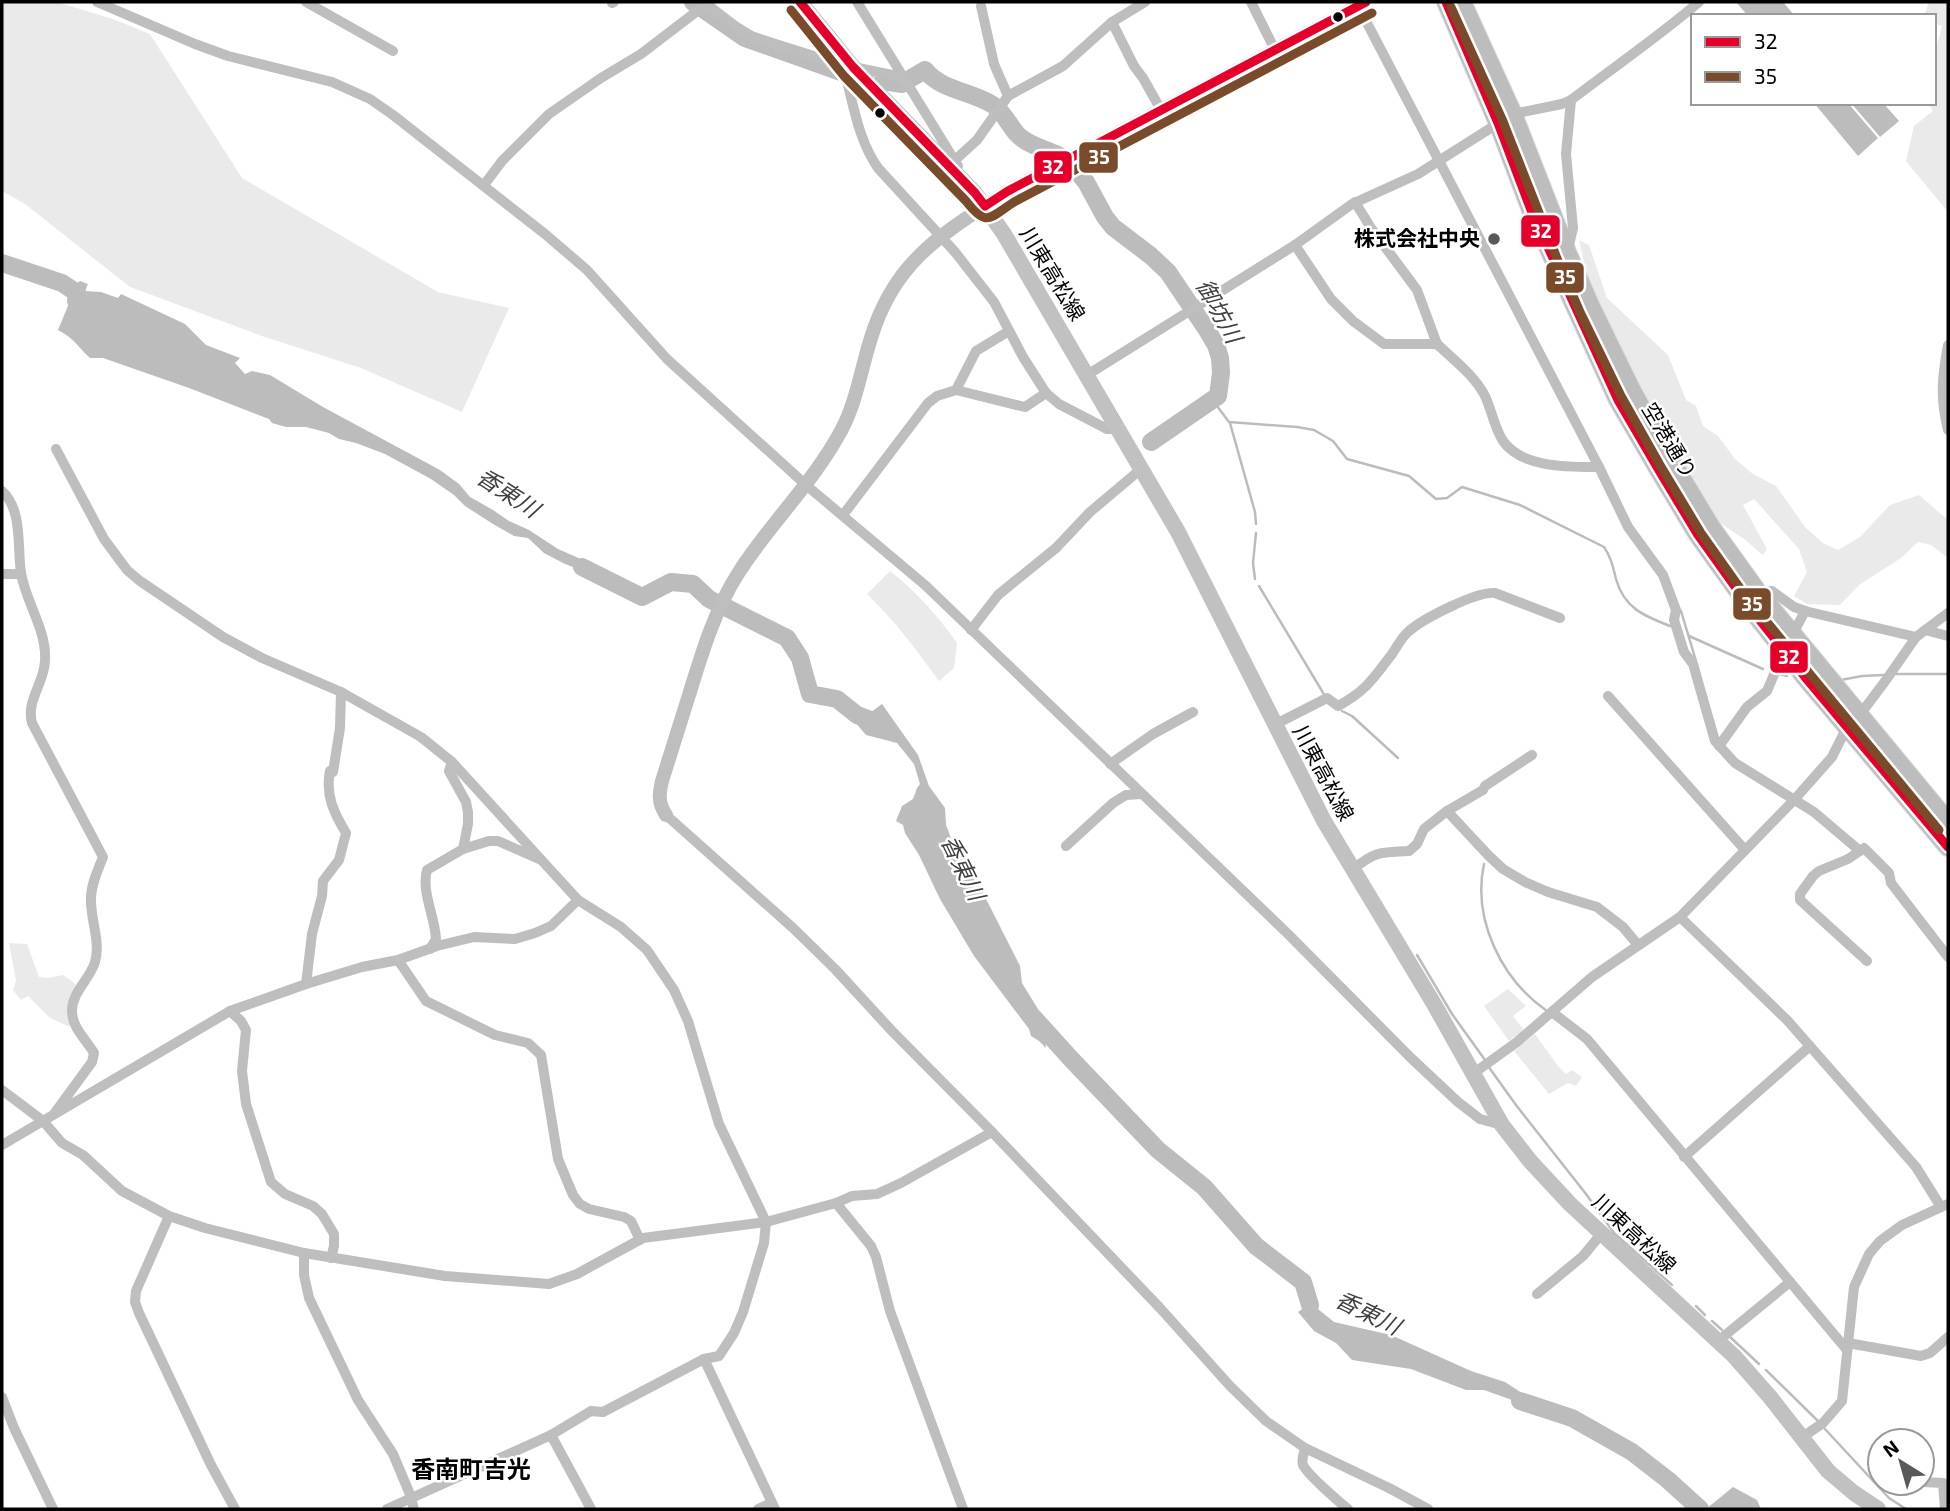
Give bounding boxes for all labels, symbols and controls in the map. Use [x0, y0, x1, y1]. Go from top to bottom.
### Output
unlabelled marker [1331, 10, 1345, 24]
legend [1691, 14, 1936, 105]
text: 32 [1754, 28, 1777, 53]
text: 35 [1754, 63, 1777, 88]
unlabelled marker [873, 106, 887, 120]
line badge: 35 [1078, 141, 1119, 174]
text: 35 [1088, 145, 1110, 168]
line badge: 32 [1033, 150, 1073, 184]
text: 32 [1042, 155, 1064, 178]
line badge: 32 [1520, 214, 1561, 248]
text: 32 [1530, 219, 1552, 242]
street label: 川東高松線 [1016, 222, 1091, 325]
place label: 株式会社中央 [1354, 225, 1480, 250]
marker: 株式会社中央 [1486, 231, 1502, 247]
line badge: 35 [1545, 261, 1585, 294]
text: 35 [1554, 265, 1576, 288]
water label: 御坊川 [1191, 274, 1250, 350]
street label: 空港通り [1638, 398, 1703, 483]
water label: 香東川 [472, 462, 548, 524]
line badge: 35 [1732, 587, 1772, 621]
text: 35 [1741, 592, 1763, 615]
line badge: 32 [1769, 640, 1809, 674]
text: 32 [1778, 645, 1800, 668]
street label: 川東高松線 [1289, 720, 1360, 825]
water label: 香東川 [936, 830, 993, 907]
street label: 川東高松線 [1588, 1188, 1682, 1278]
water label: 香東川 [1331, 1284, 1408, 1341]
north arrow [1866, 1427, 1936, 1497]
text: N [1878, 1435, 1903, 1461]
district label: 香南町吉光 [411, 1454, 531, 1483]

